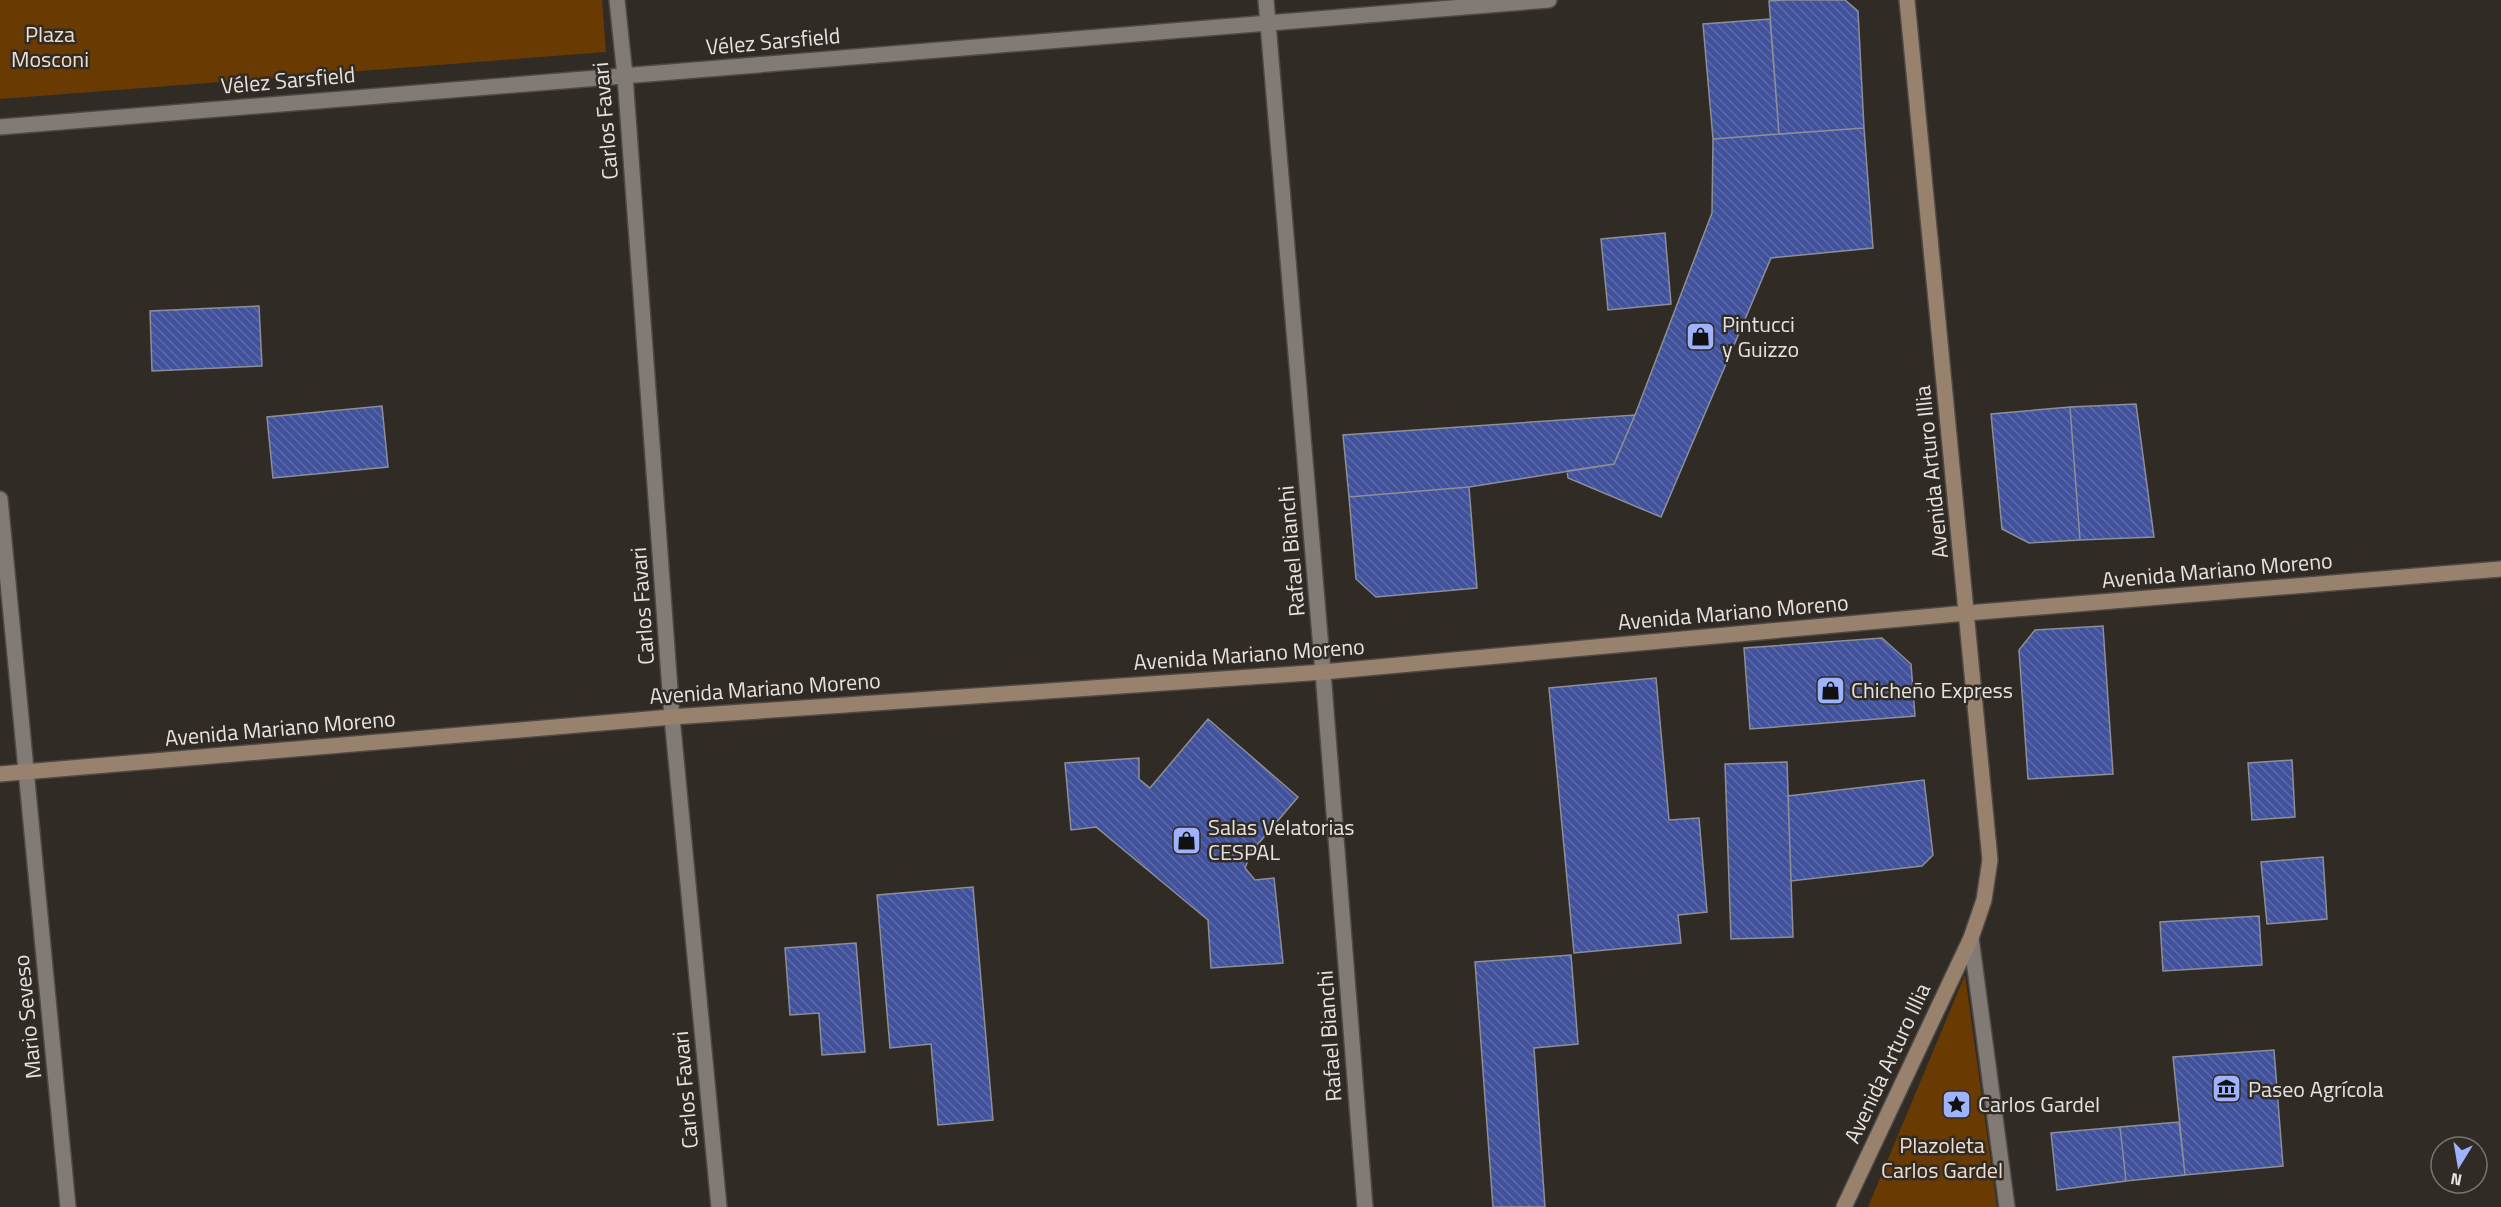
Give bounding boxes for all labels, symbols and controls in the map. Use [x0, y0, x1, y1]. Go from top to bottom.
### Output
park label: Plaza Mosconi [11, 17, 89, 76]
street label: Vélez Sarsfield [704, 18, 842, 64]
street label: Vélez Sarsfield [219, 57, 357, 103]
street label: Carlos Favari [583, 61, 627, 181]
place label: Pintucci y Guizzo [1722, 307, 1799, 366]
shop icon: Pintucci y Guizzo [1685, 321, 1717, 353]
street label: Avenida Arturo Illia [1905, 384, 1957, 560]
street label: Rafael Bianchi [1268, 484, 1314, 618]
street label: Avenida Mariano Moreno [2100, 543, 2334, 597]
street label: Carlos Favari [621, 546, 663, 666]
street label: Avenida Mariano Moreno [1616, 585, 1850, 639]
street label: Avenida Mariano Moreno [1132, 629, 1366, 679]
street label: Avenida Mariano Moreno [648, 663, 882, 713]
place label: Chicheño Express [1851, 673, 2013, 707]
shop icon: Chicheño Express [1814, 674, 1846, 706]
street label: Avenida Mariano Moreno [163, 701, 397, 755]
place label: Salas Velatorias CESPAL [1208, 810, 1354, 869]
shop icon: Salas Velatorias CESPAL [1171, 824, 1203, 856]
street label: Mario Seveso [4, 953, 50, 1081]
street label: Rafael Bianchi [1307, 969, 1351, 1103]
street label: Avenida Arturo Illia [1835, 977, 1939, 1149]
street label: Carlos Favari [663, 1030, 707, 1150]
place label: Paseo Agrícola [2248, 1072, 2384, 1106]
museum icon: Paseo Agrícola [2211, 1073, 2243, 1105]
place label: Carlos Gardel [1978, 1087, 2100, 1121]
place icon: Carlos Gardel [1941, 1088, 1973, 1120]
park label: Plazoleta Carlos Gardel [1881, 1128, 2003, 1187]
north arrow [2429, 1135, 2489, 1195]
text: N [2448, 1167, 2464, 1193]

